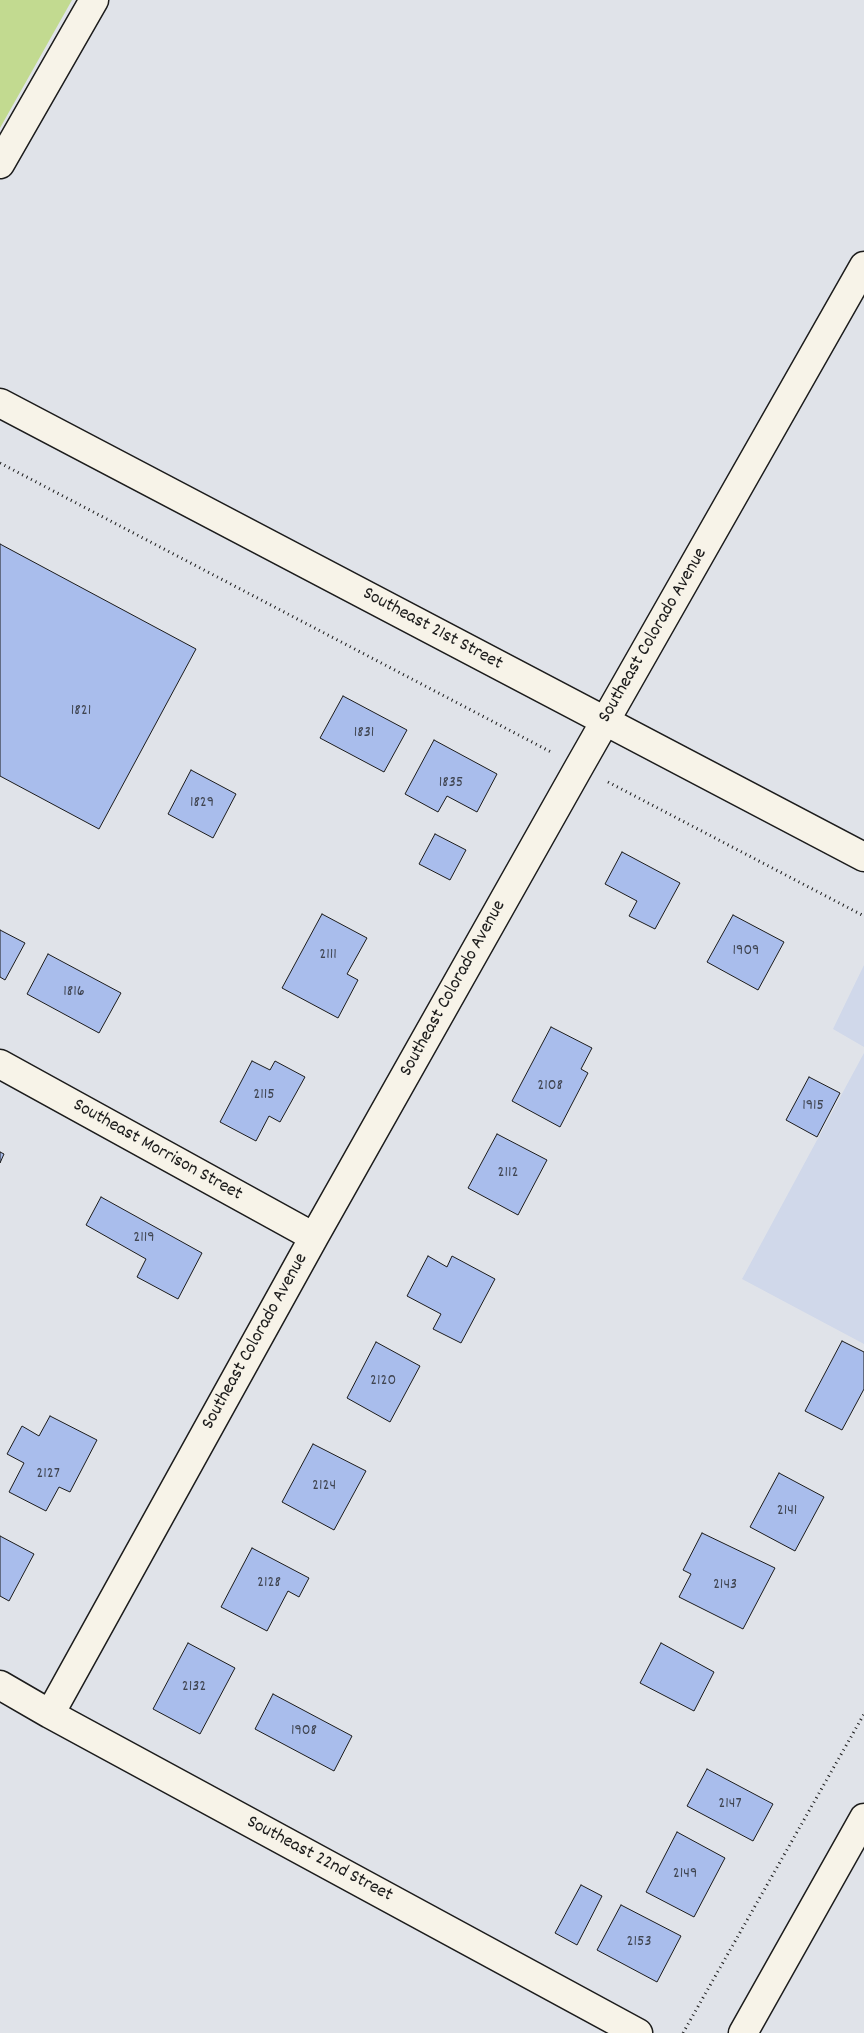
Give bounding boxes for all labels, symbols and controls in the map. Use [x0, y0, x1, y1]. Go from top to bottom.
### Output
street label: Southeast Colorado Avenue [595, 545, 713, 727]
street label: Southeast 21st Street [358, 583, 506, 677]
house number: 1821 [71, 702, 91, 722]
house number: 1831 [354, 724, 374, 744]
house number: 1835 [439, 774, 463, 794]
house number: 1829 [190, 794, 214, 814]
street label: Southeast Colorado Avenue [396, 897, 512, 1081]
house number: 1909 [733, 942, 759, 962]
house number: 2111 [319, 946, 337, 966]
house number: 1816 [63, 983, 85, 1003]
house number: 2108 [537, 1077, 563, 1097]
house number: 2115 [253, 1086, 275, 1106]
street label: Southeast Morrison Street [68, 1095, 246, 1207]
house number: 1915 [802, 1097, 824, 1117]
house number: 2112 [498, 1164, 518, 1184]
house number: 2119 [133, 1229, 155, 1249]
street label: Southeast Colorado Avenue [198, 1250, 314, 1434]
house number: 2120 [370, 1372, 396, 1392]
house number: 2127 [36, 1465, 60, 1485]
house number: 2124 [312, 1477, 336, 1497]
house number: 2141 [777, 1502, 797, 1522]
house number: 2128 [257, 1574, 281, 1594]
house number: 2143 [713, 1576, 737, 1596]
house number: 2132 [182, 1678, 206, 1698]
house number: 1908 [291, 1722, 317, 1742]
house number: 2147 [718, 1795, 742, 1815]
street label: Southeast 22nd Street [242, 1812, 396, 1908]
house number: 2149 [673, 1865, 697, 1885]
house number: 2153 [626, 1933, 652, 1953]

